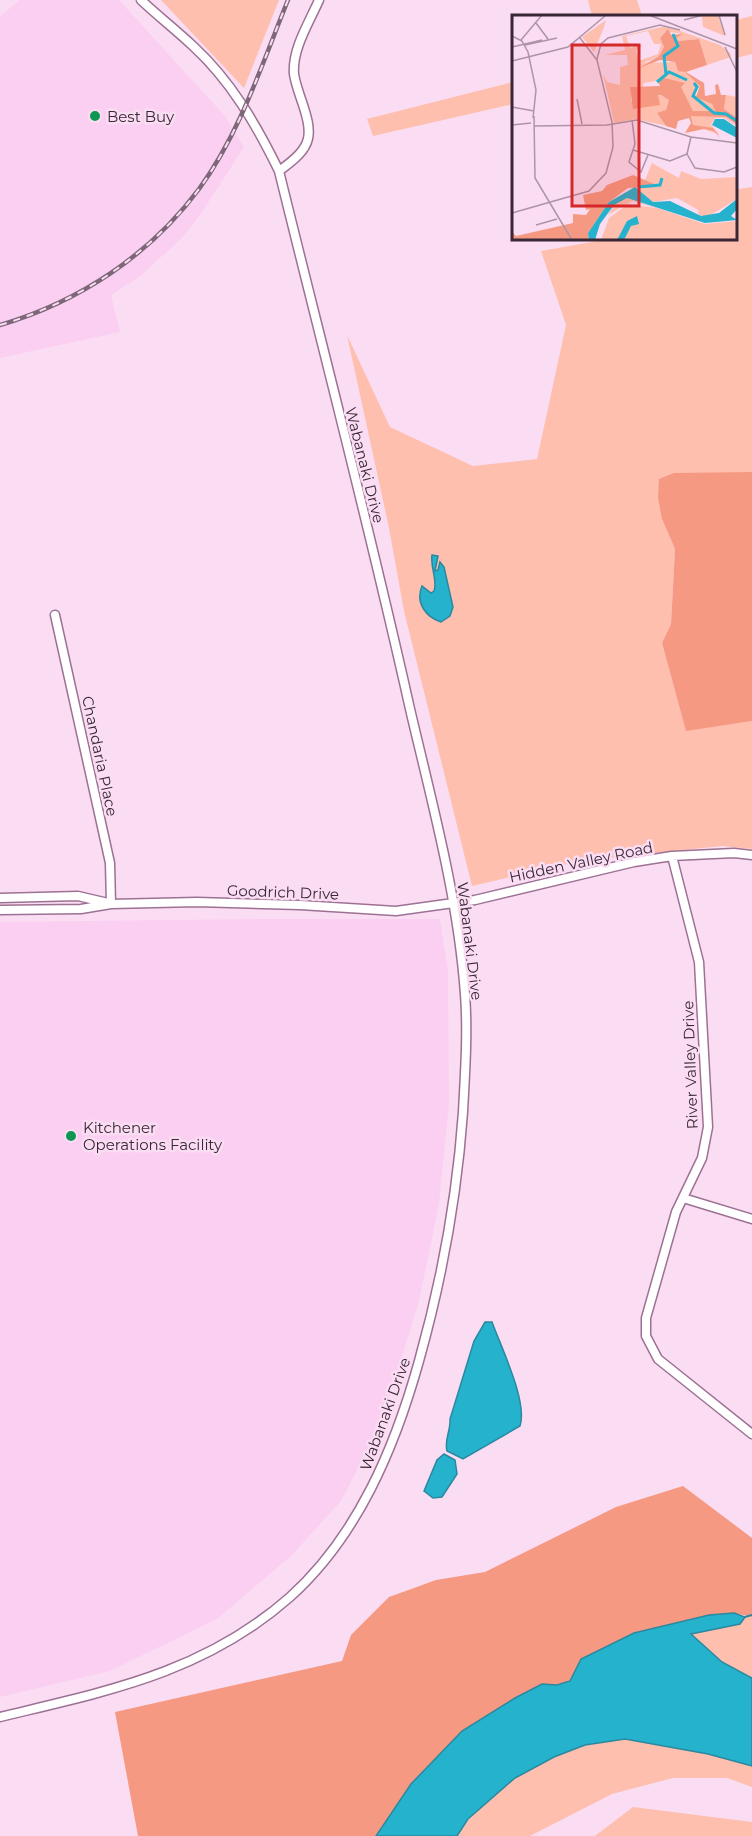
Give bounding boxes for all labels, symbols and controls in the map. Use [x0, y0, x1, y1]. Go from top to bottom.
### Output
inset map [512, 15, 737, 240]
place label: Best Buy [107, 107, 175, 126]
marker: Best Buy [88, 109, 102, 123]
street label: Wabanaki Drive [341, 405, 389, 525]
street label: Chandaria Place [78, 694, 122, 818]
street label: Hidden Valley Road [507, 837, 655, 887]
street label: Goodrich Drive [227, 881, 339, 903]
street label: Wabanaki Drive [453, 881, 487, 1001]
street label: River Valley Drive [678, 1000, 702, 1130]
place label: Kitchener Operations Facility [83, 1118, 223, 1154]
marker: Kitchener Operations Facility [64, 1129, 78, 1143]
street label: Wabanaki Drive [356, 1355, 414, 1473]

